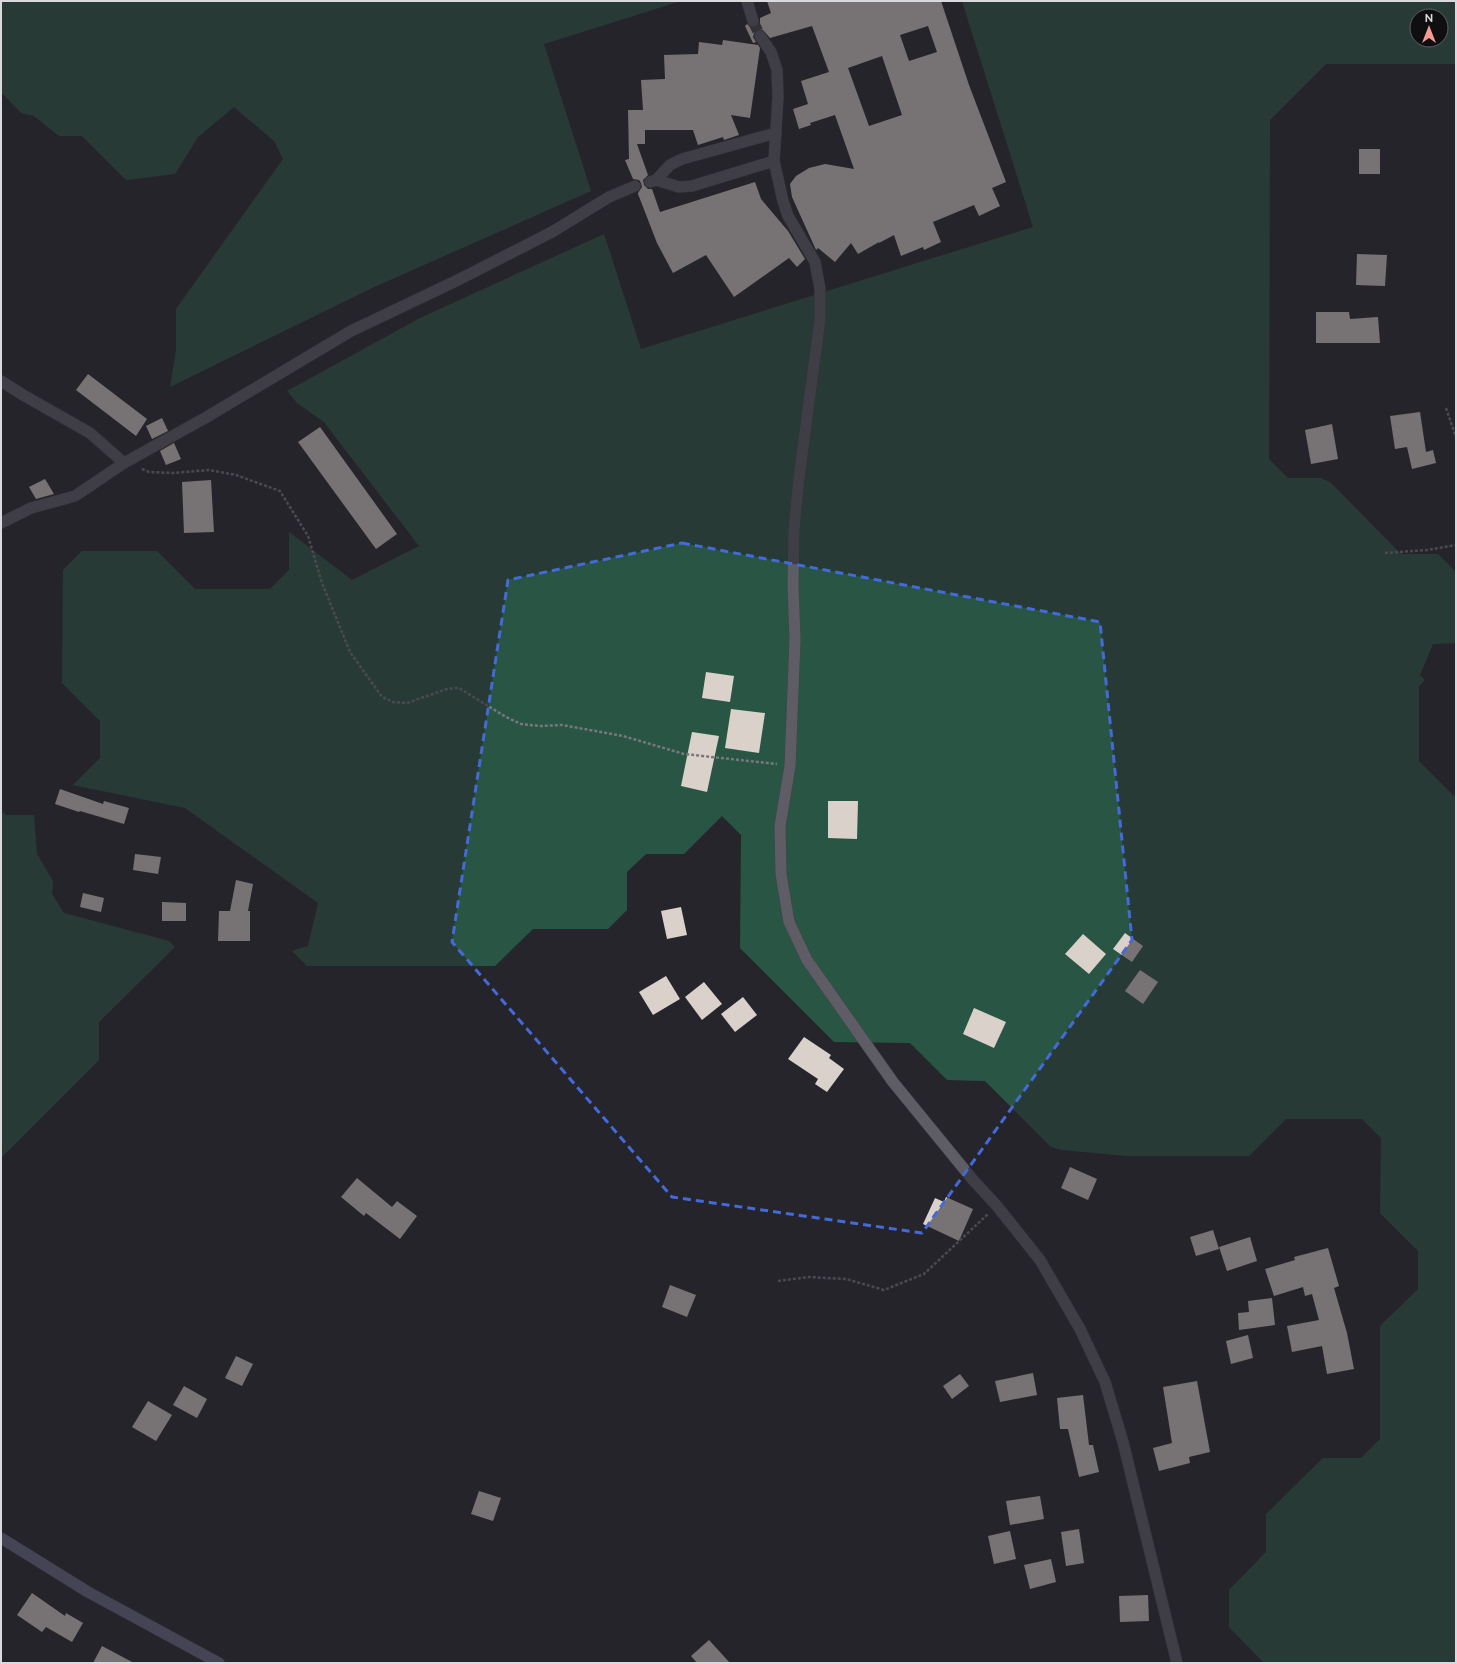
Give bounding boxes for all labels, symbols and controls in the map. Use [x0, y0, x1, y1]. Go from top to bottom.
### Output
north arrow [1409, 8, 1449, 48]
text: N [1425, 12, 1433, 25]

